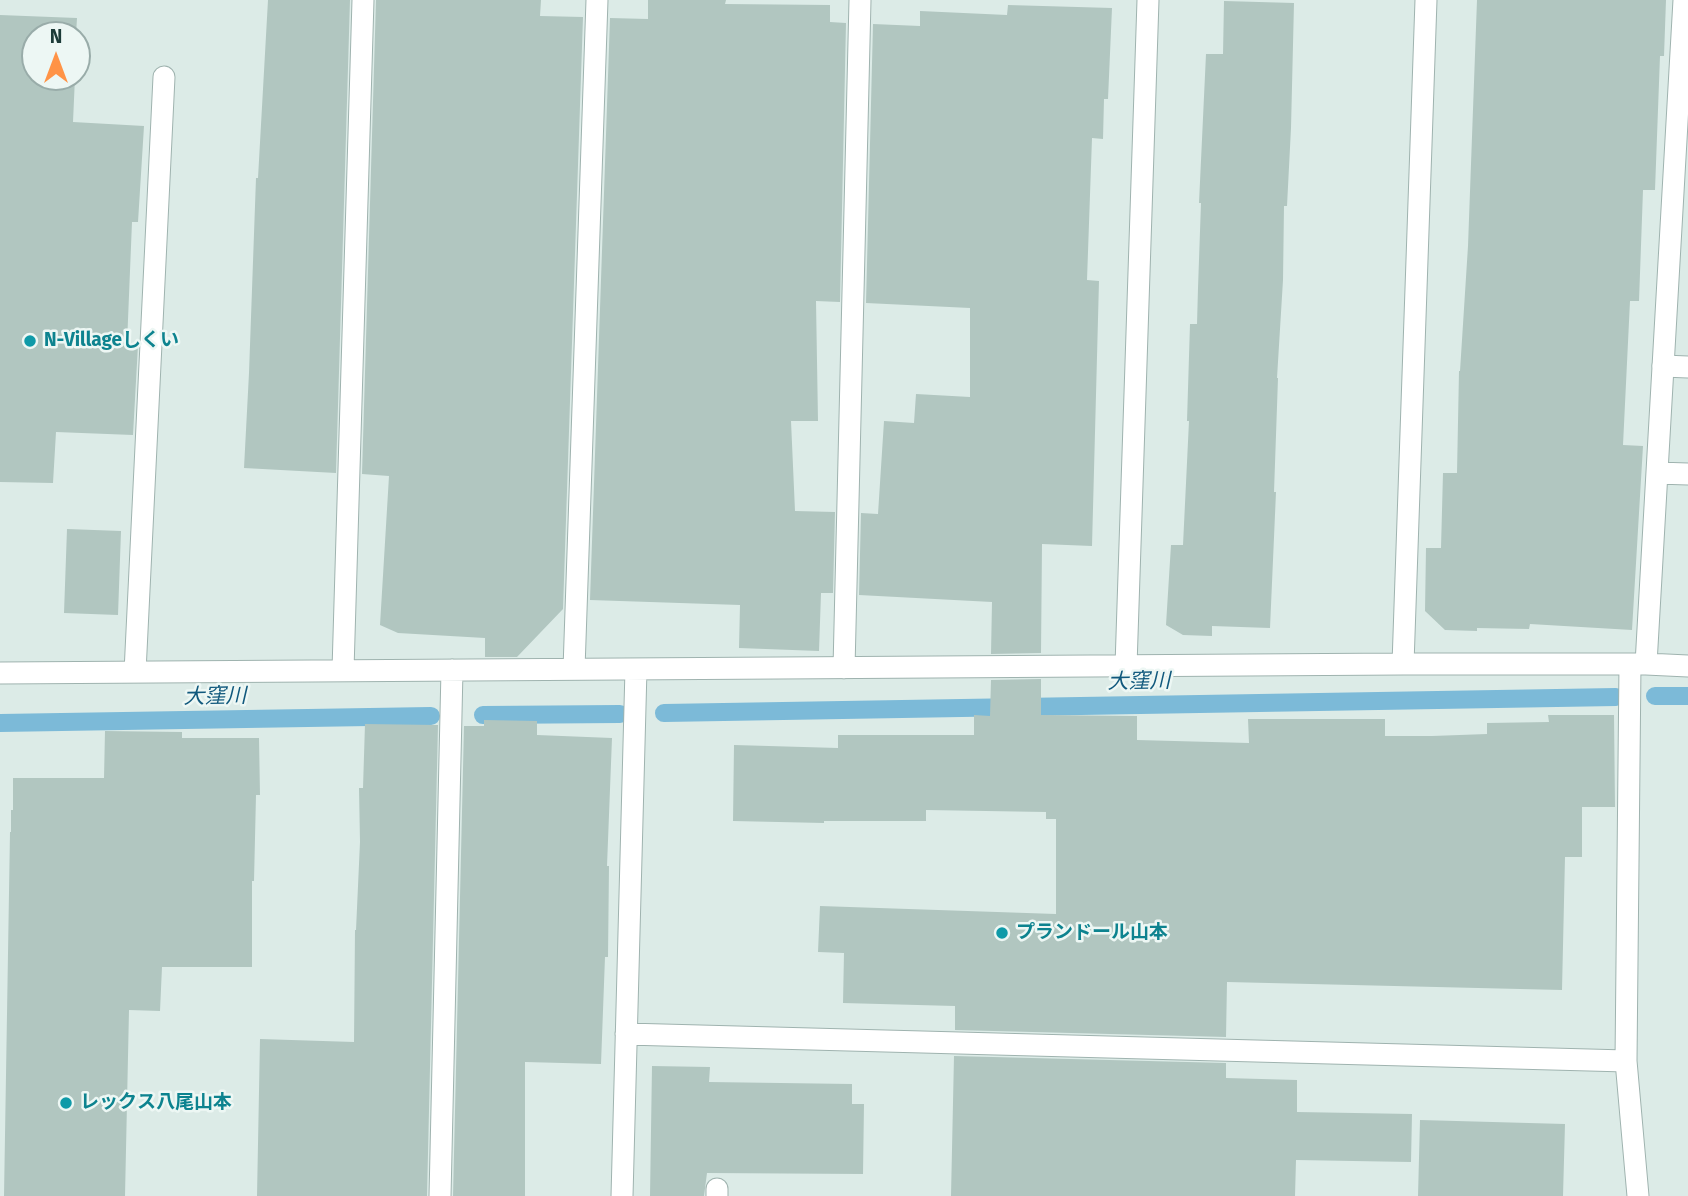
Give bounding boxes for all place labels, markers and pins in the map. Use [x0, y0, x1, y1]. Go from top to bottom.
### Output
place label: N-Villageしくい [44, 330, 179, 352]
marker: N-Villageしくい [22, 333, 38, 349]
place label: プランドール山本 [1016, 922, 1168, 944]
marker: プランドール山本 [994, 925, 1010, 941]
place label: レックス八尾山本 [80, 1092, 232, 1114]
marker: レックス八尾山本 [58, 1095, 74, 1111]

